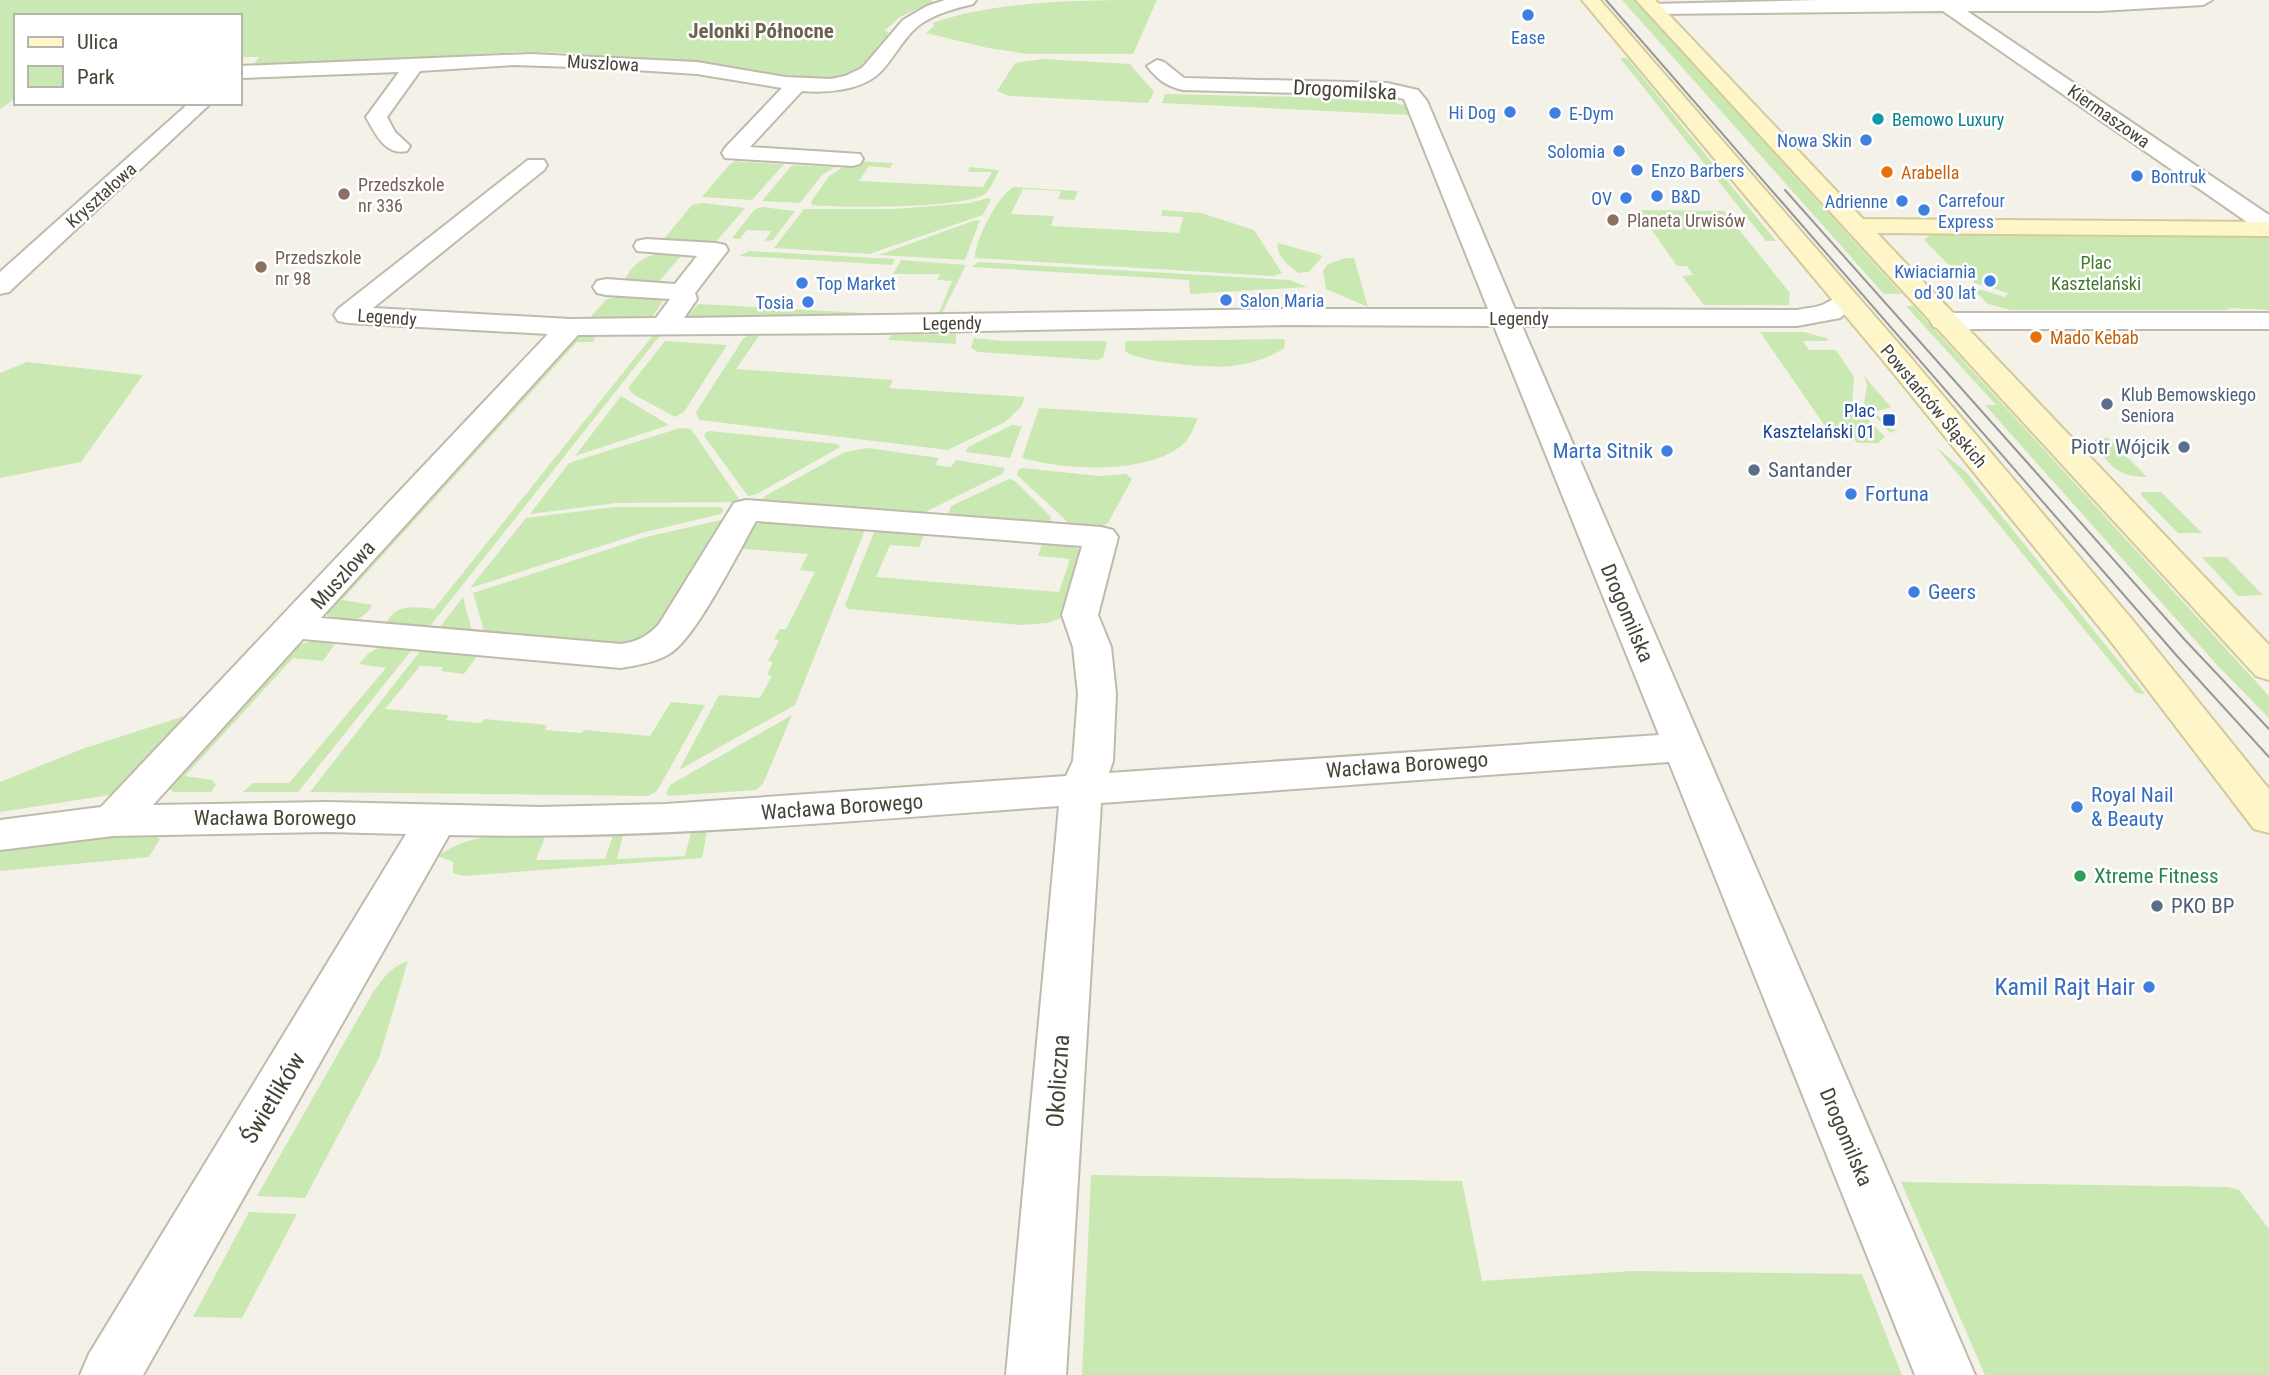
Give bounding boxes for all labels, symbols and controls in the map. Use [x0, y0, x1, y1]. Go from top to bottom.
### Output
marker: Ease [1520, 7, 1536, 23]
legend [14, 14, 242, 105]
district label: Jelonki Północne [688, 19, 834, 43]
place label: Ease [1511, 27, 1545, 48]
text: Ulica [77, 30, 118, 54]
street label: Muszlowa [567, 51, 639, 75]
text: Park [77, 65, 115, 89]
street label: Drogomilska [1292, 75, 1398, 105]
street label: Kiermaszowa [2064, 80, 2154, 152]
place label: Hi Dog [1448, 102, 1496, 123]
place label: E-Dym [1569, 103, 1614, 124]
marker: Hi Dog [1502, 104, 1518, 120]
marker: E-Dym [1547, 105, 1563, 121]
place label: Bemowo Luxury [1892, 109, 2005, 130]
marker: Bemowo Luxury [1870, 111, 1886, 127]
place label: Nowa Skin [1777, 130, 1852, 151]
marker: Nowa Skin [1858, 132, 1874, 148]
place label: Solomia [1547, 141, 1605, 162]
marker: Solomia [1611, 143, 1627, 159]
street label: Kryształowa [62, 158, 140, 232]
place label: Enzo Barbers [1651, 160, 1745, 181]
marker: Enzo Barbers [1629, 162, 1645, 178]
place label: Arabella [1901, 162, 1959, 183]
marker: Arabella [1879, 164, 1895, 180]
place label: Bontruk [2151, 166, 2206, 187]
marker: Bontruk [2129, 168, 2145, 184]
place label: Przedszkole nr 336 [358, 174, 444, 216]
marker: Przedszkole nr 336 [336, 186, 352, 202]
place label: B&D [1671, 186, 1701, 207]
place label: OV [1591, 188, 1612, 209]
marker: B&D [1649, 188, 1665, 204]
marker: OV [1618, 190, 1634, 206]
place label: Carrefour Express [1938, 190, 2005, 232]
place label: Adrienne [1825, 191, 1888, 212]
marker: Adrienne [1894, 193, 1910, 209]
marker: Carrefour Express [1916, 202, 1932, 218]
place label: Planeta Urwisów [1627, 210, 1746, 231]
marker: Planeta Urwisów [1605, 212, 1621, 228]
place label: Przedszkole nr 98 [275, 247, 361, 289]
park label: Plac Kasztelański [2051, 252, 2141, 294]
marker: Przedszkole nr 98 [253, 259, 269, 275]
place label: Kwiaciarnia od 30 lat [1894, 261, 1976, 303]
place label: Top Market [816, 273, 896, 294]
marker: Kwiaciarnia od 30 lat [1982, 273, 1998, 289]
marker: Top Market [794, 275, 810, 291]
place label: Salon Maria [1240, 290, 1324, 311]
place label: Tosia [756, 292, 794, 313]
marker: Salon Maria [1218, 292, 1234, 308]
marker: Tosia [800, 294, 816, 310]
street label: Legendy [357, 304, 418, 330]
street label: Legendy [1489, 308, 1549, 329]
street label: Legendy [922, 312, 982, 334]
place label: Mado Kebab [2050, 327, 2139, 348]
marker: Mado Kebab [2028, 329, 2044, 345]
street label: Powstańców Śląskich [1876, 340, 1992, 472]
place label: Klub Bemowskiego Seniora [2121, 384, 2256, 426]
marker: Klub Bemowskiego Seniora [2099, 396, 2115, 412]
place label: Plac Kasztelański 01 [1763, 400, 1875, 442]
marker: Plac Kasztelański 01 [1881, 412, 1897, 428]
place label: Piotr Wójcik [2071, 435, 2171, 459]
place label: Marta Sitnik [1553, 439, 1654, 463]
marker: Piotr Wójcik [2176, 439, 2192, 455]
marker: Marta Sitnik [1659, 443, 1675, 459]
place label: Santander [1768, 458, 1852, 482]
marker: Santander [1746, 462, 1762, 478]
place label: Fortuna [1865, 482, 1929, 506]
marker: Fortuna [1843, 486, 1859, 502]
street label: Muszlowa [306, 536, 380, 614]
street label: Drogomilska [1596, 560, 1658, 666]
place label: Geers [1928, 580, 1976, 604]
marker: Geers [1906, 584, 1922, 600]
street label: Wacława Borowego [1325, 747, 1489, 783]
place label: Royal Nail & Beauty [2091, 783, 2174, 831]
street label: Wacława Borowego [760, 789, 924, 825]
marker: Royal Nail & Beauty [2069, 799, 2085, 815]
street label: Wacława Borowego [194, 806, 356, 830]
place label: Xtreme Fitness [2094, 864, 2219, 888]
marker: Xtreme Fitness [2072, 868, 2088, 884]
place label: PKO BP [2171, 894, 2234, 918]
marker: PKO BP [2149, 898, 2165, 914]
place label: Kamil Rajt Hair [1994, 973, 2135, 1001]
marker: Kamil Rajt Hair [2141, 979, 2157, 995]
street label: Okoliczna [1041, 1034, 1075, 1128]
street label: Świetlików [235, 1047, 311, 1149]
street label: Drogomilska [1815, 1084, 1877, 1190]

